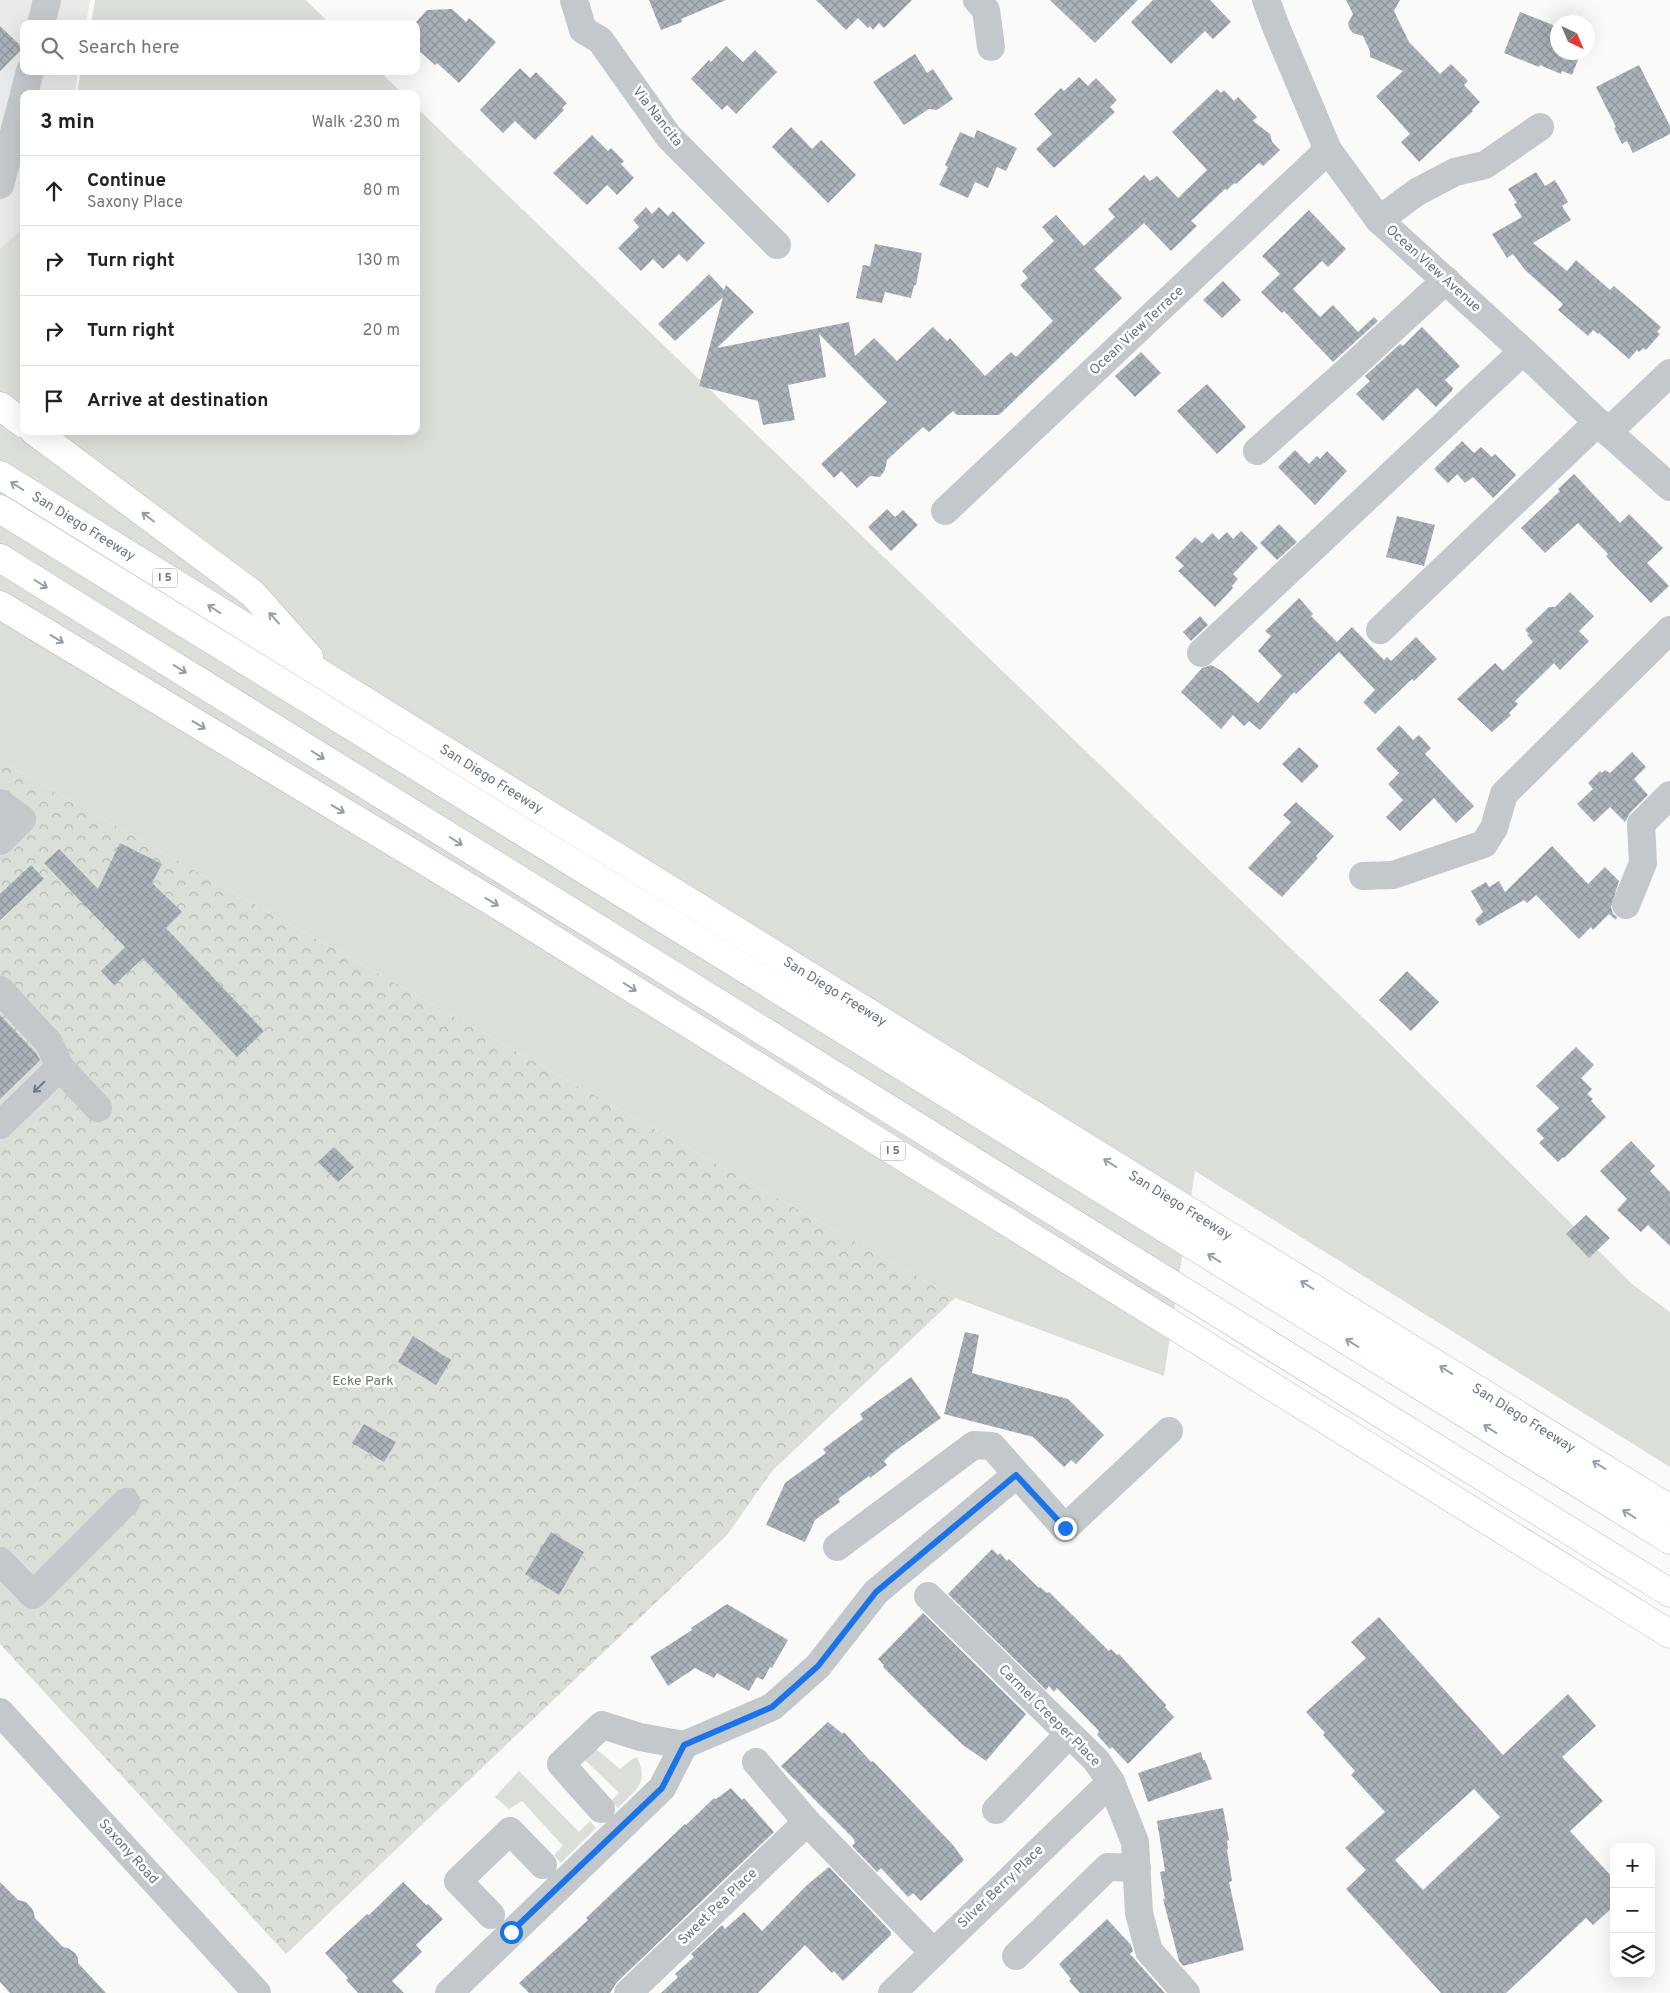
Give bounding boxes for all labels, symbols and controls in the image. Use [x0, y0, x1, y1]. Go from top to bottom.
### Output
north arrow [1550, 15, 1595, 60]
search box [20, 20, 420, 75]
icon: search [38, 34, 66, 62]
text: Search here [78, 36, 180, 60]
street label: Via Nancita [628, 84, 686, 150]
text: 3 min [40, 109, 95, 136]
text: Walk · 230 m [311, 113, 400, 133]
text: Continue [87, 169, 166, 193]
icon: ahead [40, 177, 68, 205]
text: 80 m [363, 181, 400, 201]
text: Saxony Place [87, 193, 183, 213]
street label: Ocean View Avenue [1382, 222, 1484, 316]
icon: right [40, 247, 68, 275]
text: Turn right [87, 249, 175, 273]
text: 130 m [357, 251, 400, 271]
street label: Ocean View Terrace [1086, 283, 1188, 379]
icon: right [40, 317, 68, 345]
text: Turn right [87, 319, 175, 343]
text: 20 m [363, 321, 400, 341]
icon: arrive [40, 387, 68, 415]
text: Arrive at destination [87, 389, 268, 413]
one-way arrow [10, 480, 24, 490]
street label: San Diego Freeway [28, 488, 138, 565]
one-way arrow [142, 511, 155, 522]
road number: I 5 [152, 568, 178, 588]
one-way arrow [34, 579, 48, 589]
one-way arrow [208, 603, 222, 613]
one-way arrow [268, 612, 280, 625]
one-way arrow [49, 635, 63, 645]
one-way arrow [172, 665, 186, 675]
one-way arrow [191, 720, 205, 730]
street label: San Diego Freeway [436, 741, 546, 818]
one-way arrow [311, 749, 325, 760]
one-way arrow [330, 804, 344, 814]
one-way arrow [449, 836, 463, 846]
one-way arrow [484, 897, 498, 907]
street label: San Diego Freeway [780, 953, 890, 1030]
one-way arrow [623, 982, 637, 993]
one-way arrow [33, 1081, 46, 1093]
road number: I 5 [880, 1142, 906, 1160]
one-way arrow [1103, 1157, 1117, 1167]
street label: San Diego Freeway [1125, 1167, 1235, 1244]
one-way arrow [1208, 1252, 1222, 1262]
one-way arrow [1301, 1279, 1315, 1289]
one-way arrow [1346, 1337, 1360, 1347]
one-way arrow [1439, 1365, 1453, 1375]
park label: Ecke Park [332, 1373, 394, 1390]
street label: San Diego Freeway [1469, 1380, 1579, 1457]
one-way arrow [1484, 1423, 1498, 1433]
one-way arrow [1592, 1459, 1606, 1469]
one-way arrow [1622, 1509, 1636, 1519]
route end [1054, 1517, 1077, 1540]
street label: Carmel Creeper Place [994, 1661, 1104, 1771]
street label: Saxony Road [94, 1816, 162, 1888]
street label: Silver Berry Place [955, 1842, 1047, 1932]
map controls [1610, 1843, 1655, 1978]
button: + [1610, 1843, 1655, 1888]
street label: Sweet Pea Place [675, 1865, 761, 1949]
button: − [1610, 1888, 1655, 1933]
route start [500, 1921, 523, 1944]
button: layers [1610, 1933, 1655, 1978]

